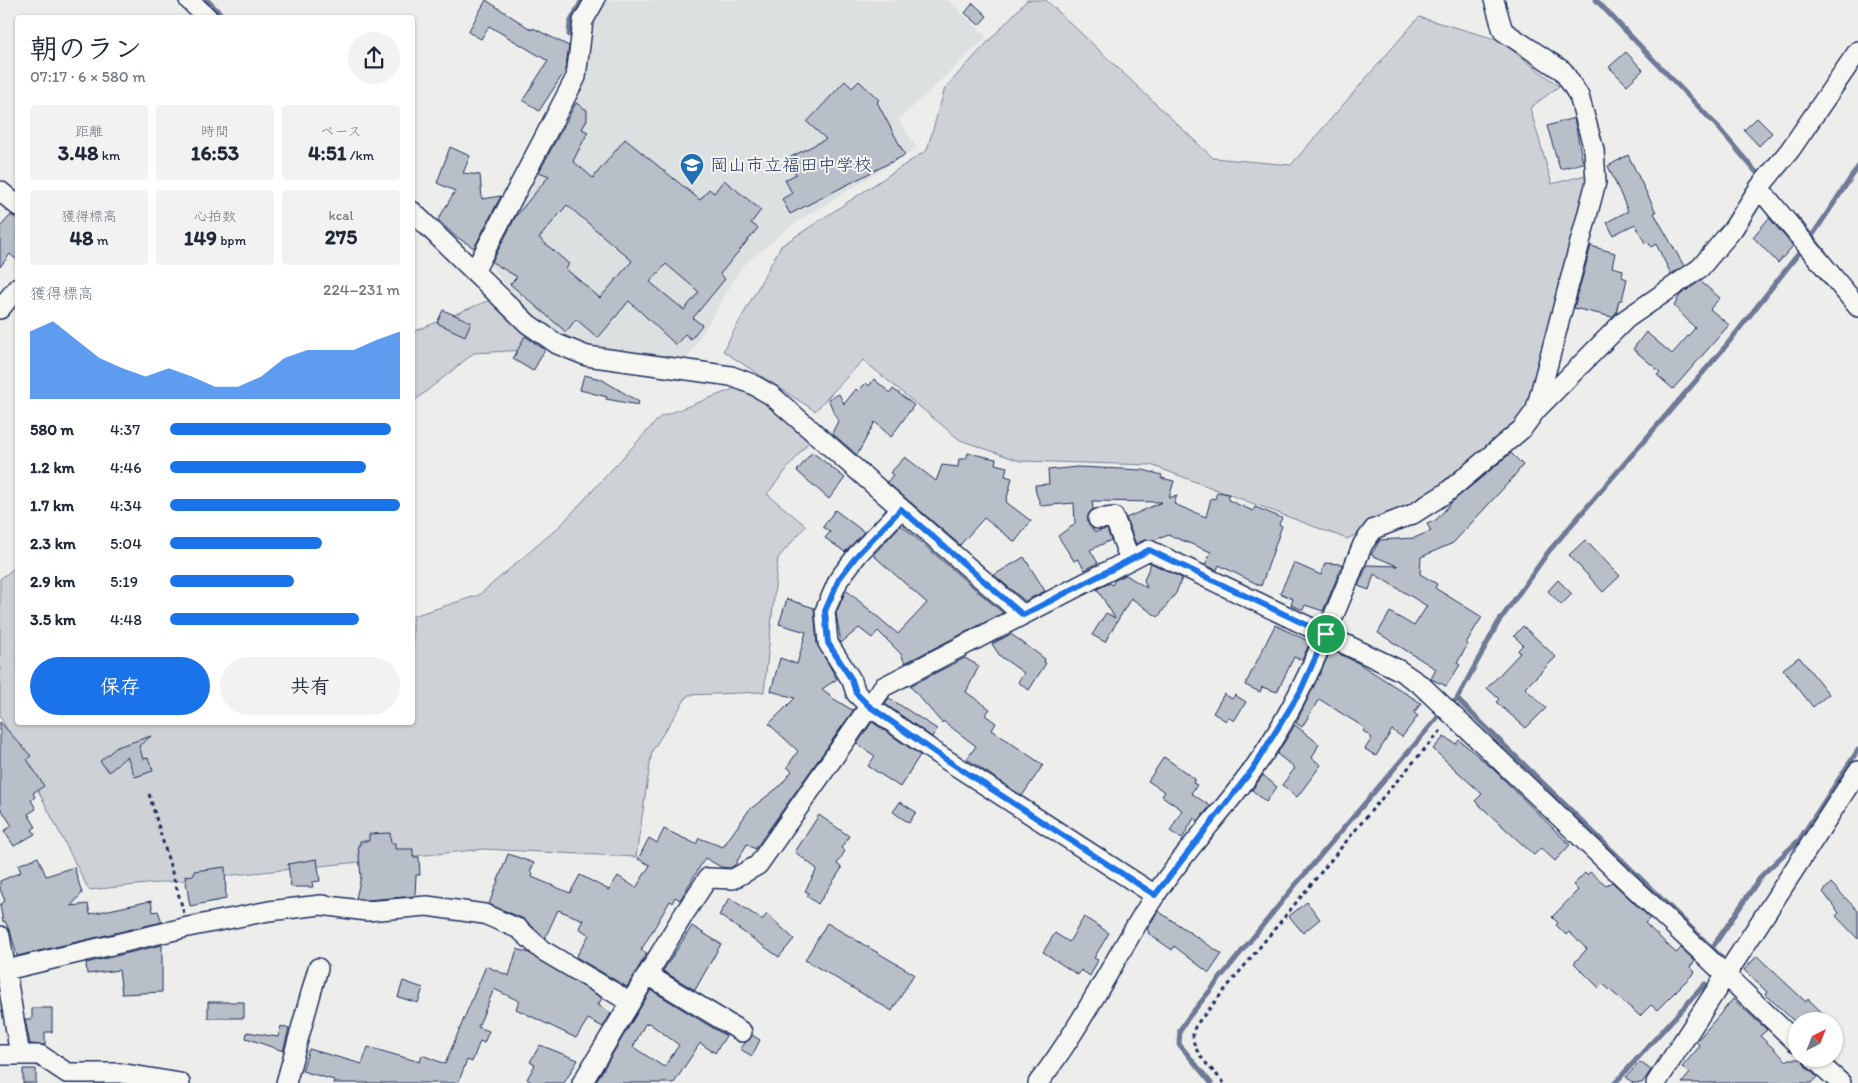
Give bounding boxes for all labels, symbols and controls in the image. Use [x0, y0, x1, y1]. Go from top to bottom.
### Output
text: 朝のラン [30, 31, 142, 65]
button: share [348, 32, 400, 84]
text: 07:17 · 6 × 580 m [30, 67, 146, 86]
text: 距離 [75, 123, 103, 140]
text: 時間 [201, 123, 229, 140]
text: ペース [320, 123, 362, 140]
text: 3.48 [58, 140, 99, 165]
text: 16:53 [191, 140, 239, 165]
text: 4:51 [308, 140, 346, 165]
text: km [99, 147, 120, 164]
text: /km [346, 147, 374, 164]
school or university icon: 岡山市立福田中学校 [679, 152, 705, 186]
place label: 岡山市立福田中学校 [710, 154, 872, 176]
text: kcal [329, 207, 353, 224]
text: 獲得標高 [61, 208, 117, 225]
text: 心拍数 [194, 208, 236, 225]
text: 275 [325, 224, 357, 249]
text: 48 [69, 225, 94, 250]
text: 149 [184, 225, 217, 250]
text: m [94, 232, 109, 249]
text: bpm [217, 232, 246, 249]
text: 224–231 m [323, 280, 400, 299]
text: 獲得標高 [30, 284, 94, 303]
text: 580 m [30, 420, 74, 439]
text: 4:37 [110, 420, 140, 439]
text: 1.2 km [30, 458, 75, 477]
text: 4:46 [110, 458, 142, 477]
text: 1.7 km [30, 496, 74, 515]
text: 4:34 [110, 496, 142, 515]
text: 2.3 km [30, 534, 76, 553]
text: 5:04 [110, 534, 142, 553]
text: 2.9 km [30, 572, 75, 591]
text: 5:19 [110, 572, 138, 591]
text: 3.5 km [30, 610, 76, 629]
text: 4:48 [110, 610, 142, 629]
pin [1305, 613, 1347, 655]
icon: arrive [1312, 620, 1340, 648]
button: 保存 [30, 657, 210, 715]
button: 共有 [220, 657, 400, 715]
north arrow [1788, 1012, 1842, 1068]
map controls [1788, 1012, 1843, 1067]

